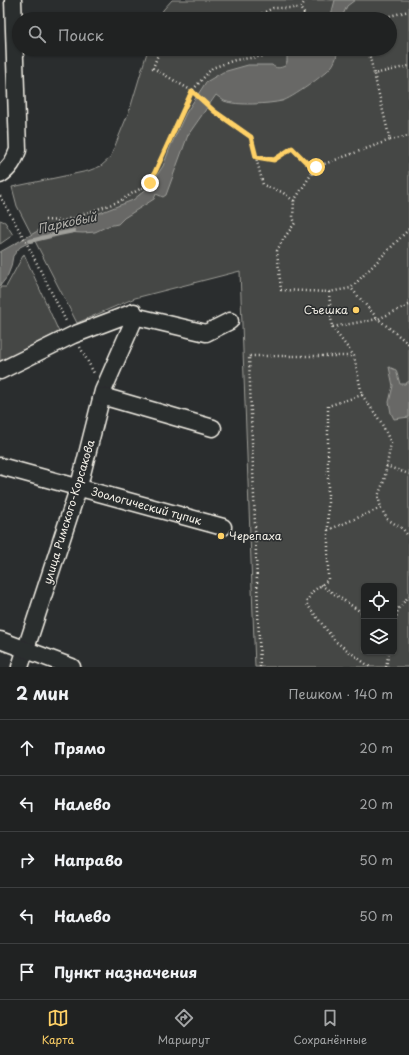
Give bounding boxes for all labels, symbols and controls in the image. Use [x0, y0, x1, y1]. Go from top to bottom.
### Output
search box [12, 12, 397, 56]
icon: search [26, 23, 48, 45]
text: Поиск [58, 23, 104, 46]
route start [307, 158, 325, 176]
route end [141, 174, 159, 192]
water label: Парковый [36, 207, 100, 237]
place label: Съешка [304, 301, 348, 318]
marker: Съешка [351, 305, 361, 315]
street label: улица Римского-Корсакова [38, 437, 99, 586]
street label: Зоологический тупик [90, 482, 204, 529]
place label: Черепаха [229, 527, 282, 544]
marker: Черепаха [216, 531, 226, 541]
map controls [361, 583, 397, 655]
button: locate [361, 583, 397, 619]
button: layers [361, 619, 397, 655]
text: 2 мин [16, 680, 69, 706]
text: Пешком · 140 m [289, 684, 393, 703]
text: Прямо [54, 736, 105, 759]
icon: ahead [16, 737, 38, 759]
text: 20 m [359, 738, 393, 757]
text: Налево [54, 792, 111, 815]
icon: left [16, 793, 38, 815]
text: 20 m [359, 794, 393, 813]
text: Направо [54, 848, 123, 871]
icon: right [16, 849, 38, 871]
text: 50 m [359, 850, 393, 869]
text: Налево [54, 904, 111, 927]
icon: left [16, 905, 38, 927]
text: 50 m [359, 906, 393, 925]
text: Пункт назначения [54, 960, 197, 983]
icon: arrive [16, 961, 38, 983]
tab: Карта [42, 1007, 74, 1048]
tab: Маршрут [158, 1007, 210, 1048]
tab: Сохранённые [294, 1007, 367, 1048]

